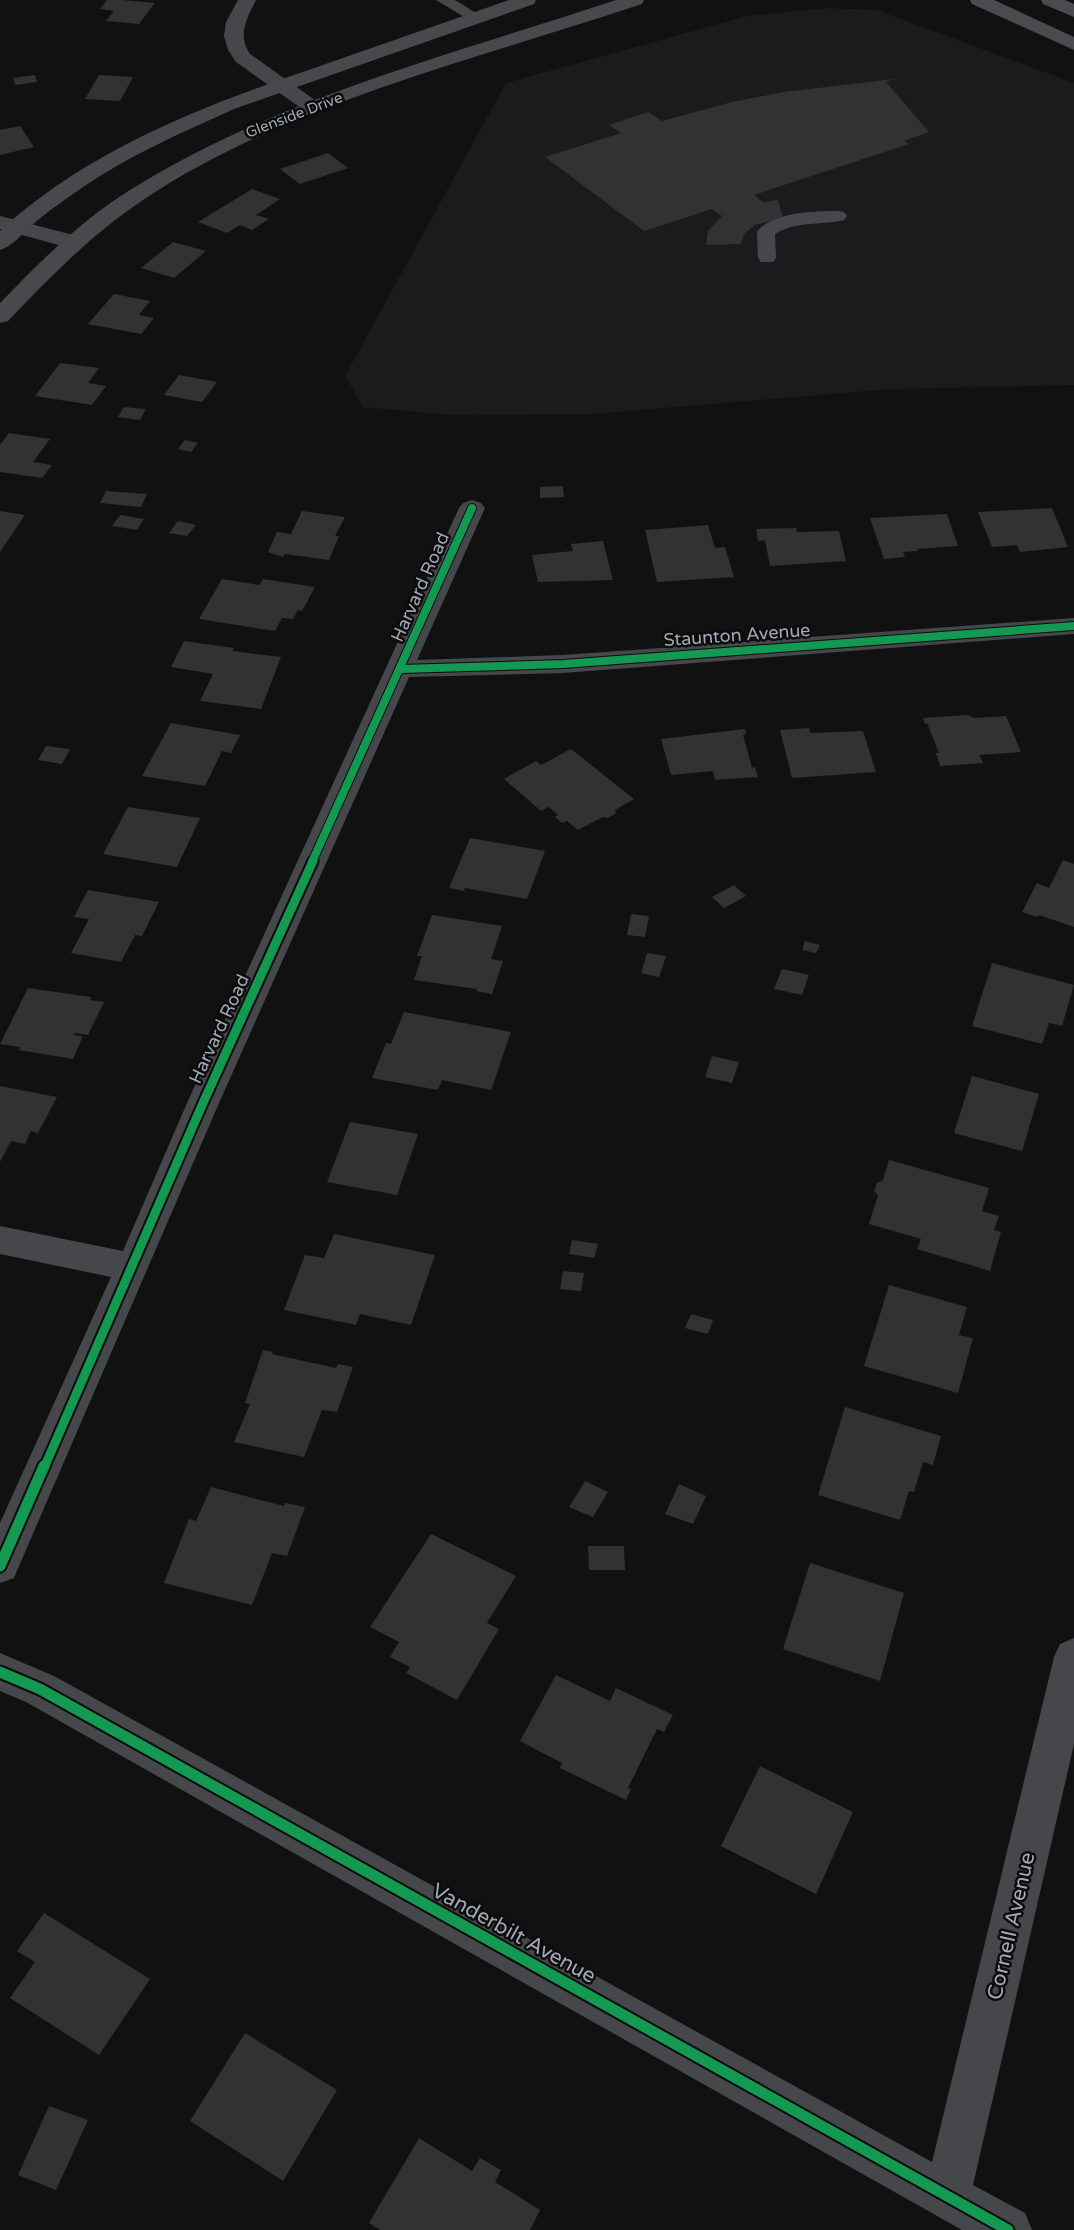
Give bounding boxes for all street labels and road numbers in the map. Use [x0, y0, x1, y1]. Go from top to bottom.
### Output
street label: Glenside Drive [243, 88, 345, 142]
street label: Harvard Road [386, 529, 454, 645]
street label: Staunton Avenue [663, 619, 811, 651]
street label: Harvard Road [184, 971, 254, 1087]
street label: Cornell Avenue [982, 1850, 1041, 2002]
street label: Vanderbilt Avenue [427, 1878, 600, 1989]

